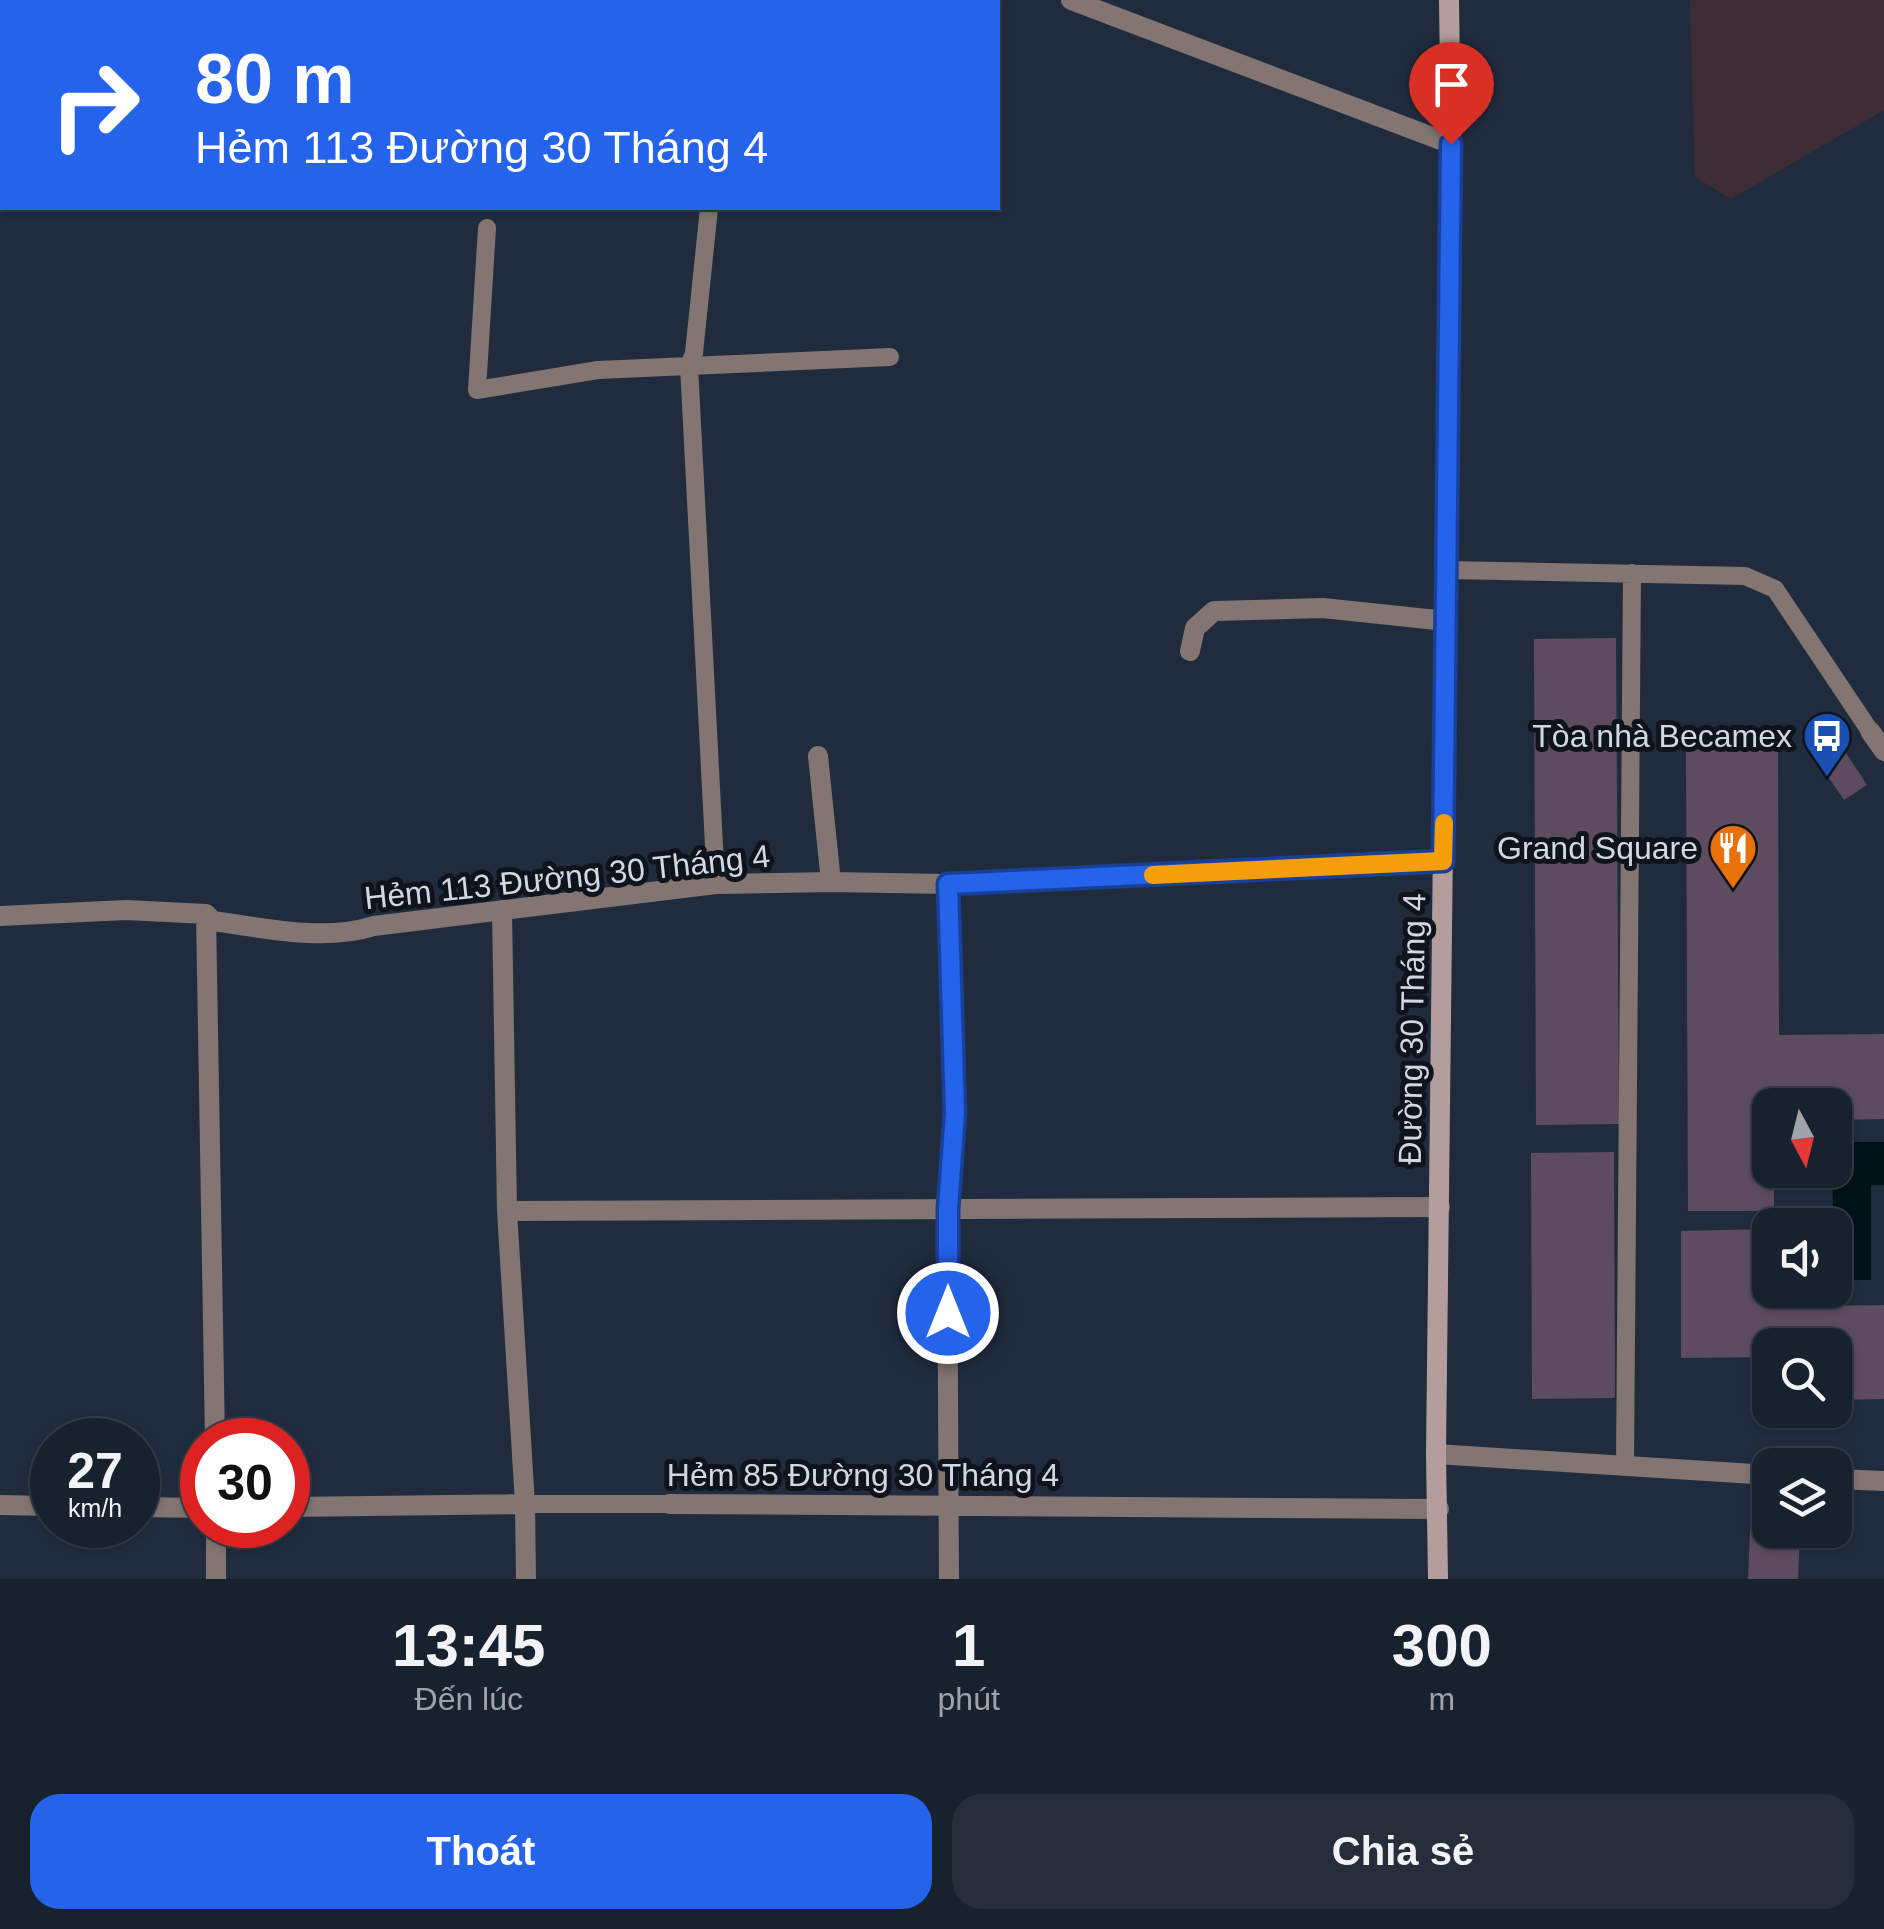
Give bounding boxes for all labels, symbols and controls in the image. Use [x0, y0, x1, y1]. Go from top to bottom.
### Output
icon: right [30, 40, 160, 170]
text: 80 m [195, 40, 355, 118]
pin [1409, 42, 1494, 145]
icon: arrive [1424, 57, 1479, 112]
text: Hẻm 113 Đường 30 Tháng 4 [195, 122, 768, 173]
bus stop icon: Tòa nhà Becamex [1801, 710, 1853, 778]
place label: Tòa nhà Becamex [1532, 718, 1792, 754]
restaurant icon: Grand Square [1707, 822, 1759, 890]
place label: Grand Square [1497, 830, 1698, 866]
street label: Hẻm 113 Đường 30 Tháng 4 [362, 838, 772, 916]
street label: Đường 30 Tháng 4 [1392, 893, 1432, 1165]
north arrow [1752, 1088, 1852, 1188]
map controls [1752, 1088, 1852, 1548]
button: sound [1752, 1208, 1852, 1308]
position arrow [896, 1261, 1000, 1365]
button: search [1752, 1328, 1852, 1428]
speed limit sign: 30 [180, 1418, 310, 1548]
text: 27 [67, 1443, 123, 1499]
button: layers [1752, 1448, 1852, 1548]
street label: Hẻm 85 Đường 30 Tháng 4 [667, 1457, 1059, 1493]
text: km/h [68, 1494, 122, 1522]
text: 13:45 [392, 1612, 546, 1679]
text: 1 [952, 1612, 985, 1679]
text: 300 [1392, 1612, 1492, 1679]
text: Đến lúc [415, 1681, 523, 1717]
text: phút [938, 1681, 1000, 1717]
text: m [1429, 1681, 1455, 1717]
button: Thoát [30, 1794, 932, 1909]
button: Chia sẻ [952, 1794, 1854, 1909]

